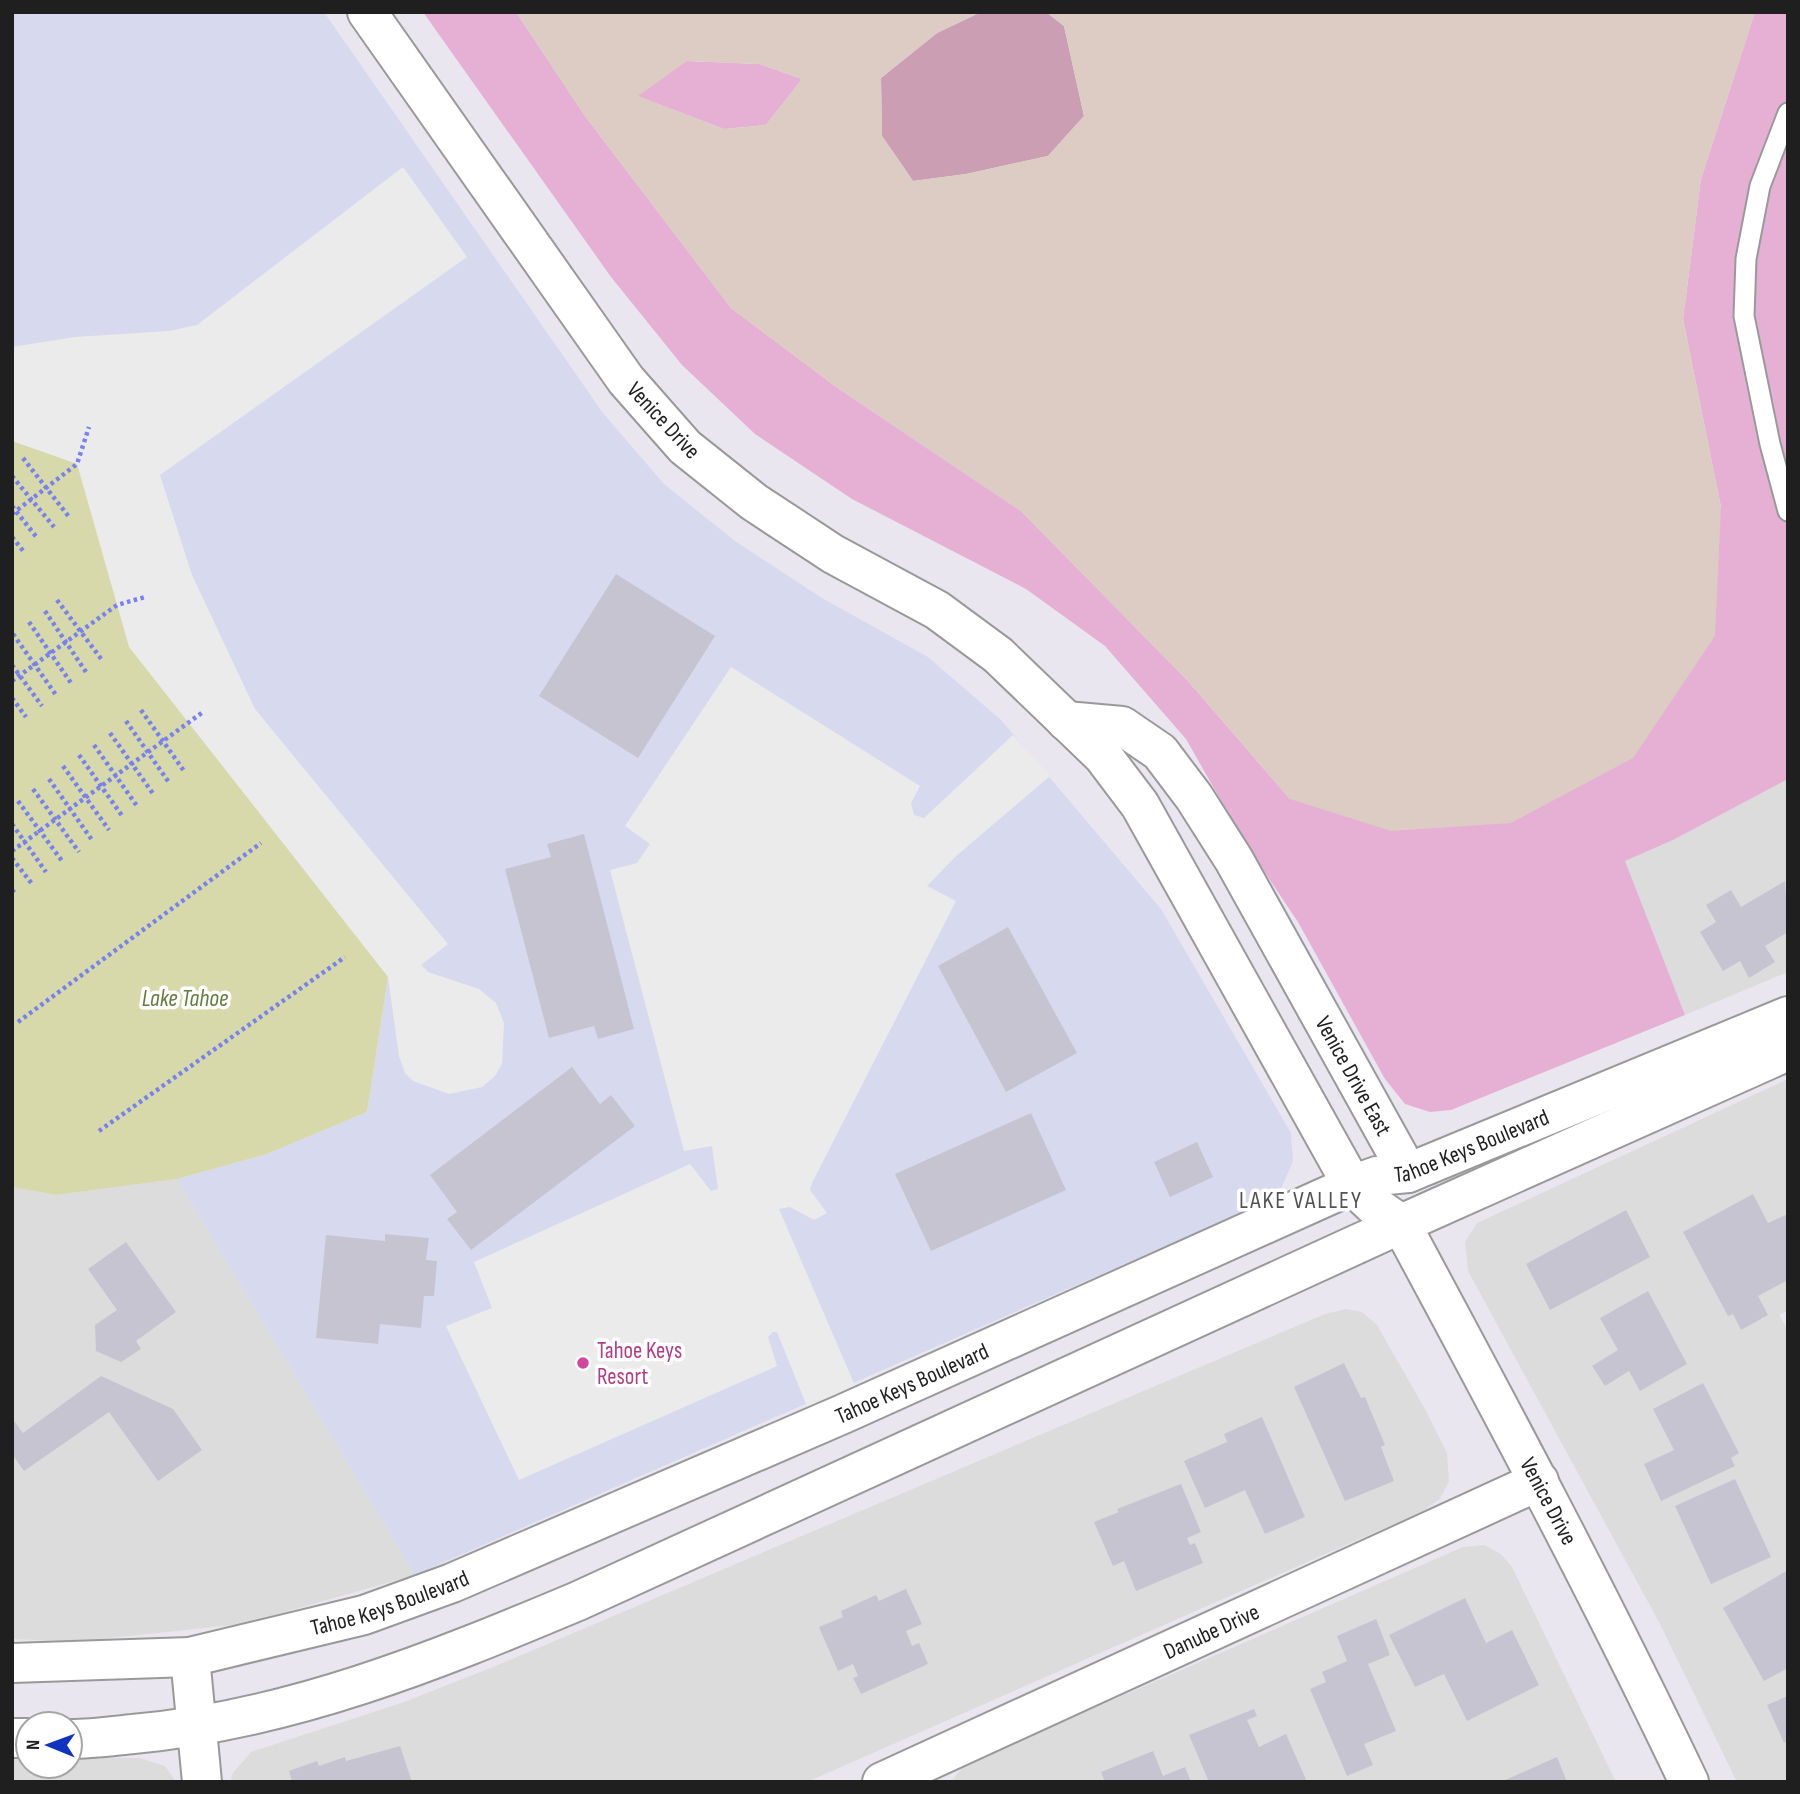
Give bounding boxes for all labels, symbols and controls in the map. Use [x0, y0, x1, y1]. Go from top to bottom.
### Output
street label: Venice Drive [621, 376, 706, 465]
water label: Lake Tahoe [142, 984, 228, 1013]
street label: Venice Drive East [1309, 1012, 1397, 1141]
street label: Tahoe Keys Boulevard [1393, 1103, 1553, 1189]
district label: LAKE VALLEY [1239, 1186, 1363, 1215]
place label: Tahoe Keys Resort [597, 1337, 682, 1391]
street label: Tahoe Keys Boulevard [831, 1337, 993, 1431]
marker: Tahoe Keys Resort [575, 1355, 591, 1371]
street label: Venice Drive [1513, 1453, 1583, 1550]
street label: Tahoe Keys Boulevard [308, 1564, 473, 1642]
street label: Danube Drive [1159, 1598, 1264, 1666]
north arrow [14, 1710, 84, 1780]
text: N [22, 1739, 45, 1750]

